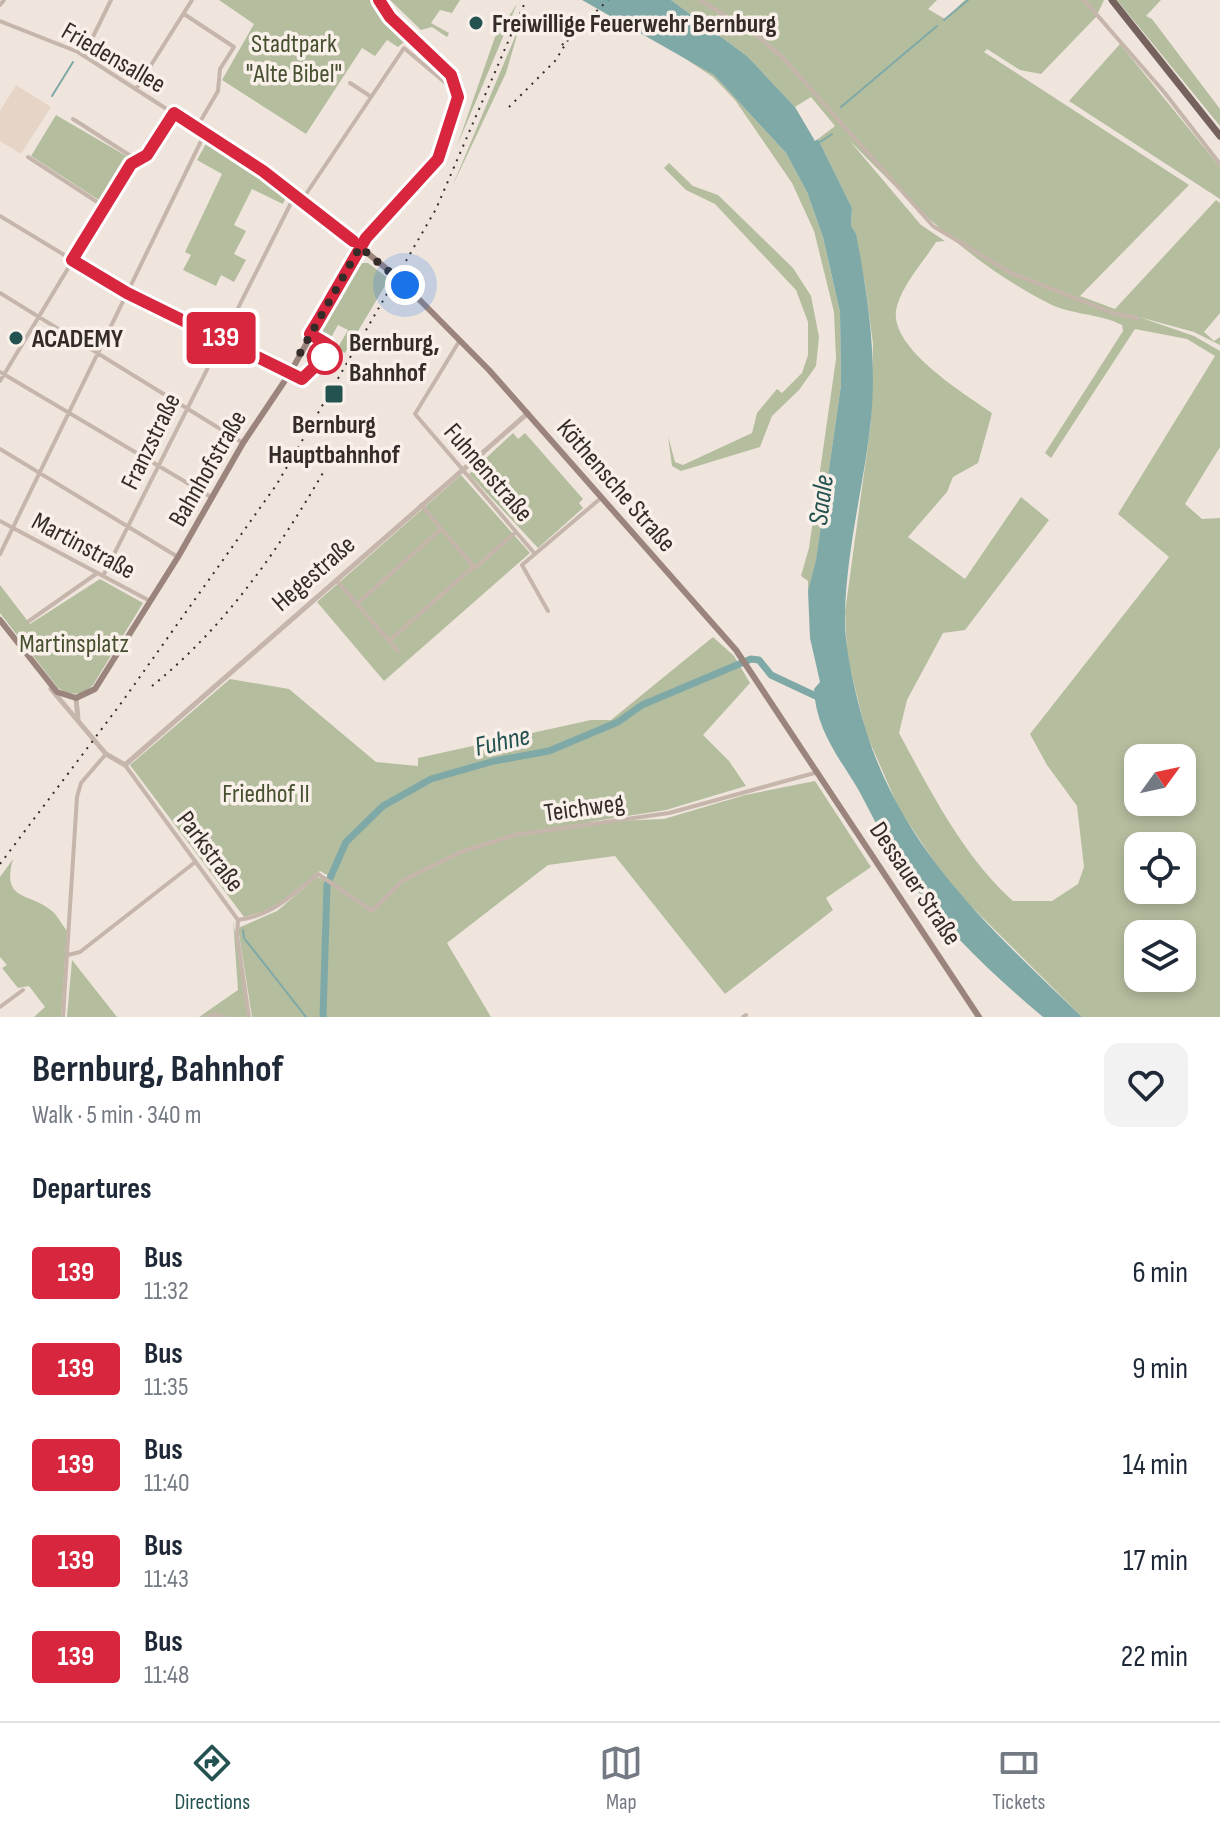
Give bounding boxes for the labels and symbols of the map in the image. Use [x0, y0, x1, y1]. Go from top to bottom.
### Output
place label: Freiwillige Feuerwehr Bernburg [492, 9, 777, 40]
marker: Freiwillige Feuerwehr Bernburg [467, 14, 485, 32]
street label: Friedensallee [56, 16, 171, 100]
park label: Stadtpark "Alte Bibel" [246, 29, 342, 90]
your location [385, 265, 425, 305]
line badge: 139 [175, 312, 267, 364]
place label: ACADEMY [31, 324, 123, 355]
place label: Bernburg, Bahnhof [349, 328, 440, 389]
marker: ACADEMY [7, 329, 25, 347]
marker: Bernburg, Bahnhof [308, 340, 342, 374]
marker: Bernburg Hauptbahnhof [323, 383, 345, 405]
street label: Franzstraße [115, 389, 188, 495]
street label: Bahnhofstraße [163, 405, 254, 532]
place label: Bernburg Hauptbahnhof [268, 410, 401, 471]
street label: Köthensche Straße [550, 413, 682, 559]
street label: Fuhnenstraße [437, 417, 539, 529]
water label: Saale [802, 473, 841, 527]
street label: Martinstraße [26, 506, 140, 586]
street label: Hegestraße [266, 530, 362, 619]
park label: Martinsplatz [19, 629, 129, 660]
water label: Fuhne [471, 719, 533, 764]
north arrow [1124, 744, 1196, 816]
park label: Friedhof II [222, 779, 310, 810]
street label: Teichweg [542, 788, 626, 829]
street label: Parkstraße [169, 805, 250, 899]
street label: Dessauer Straße [862, 816, 967, 951]

